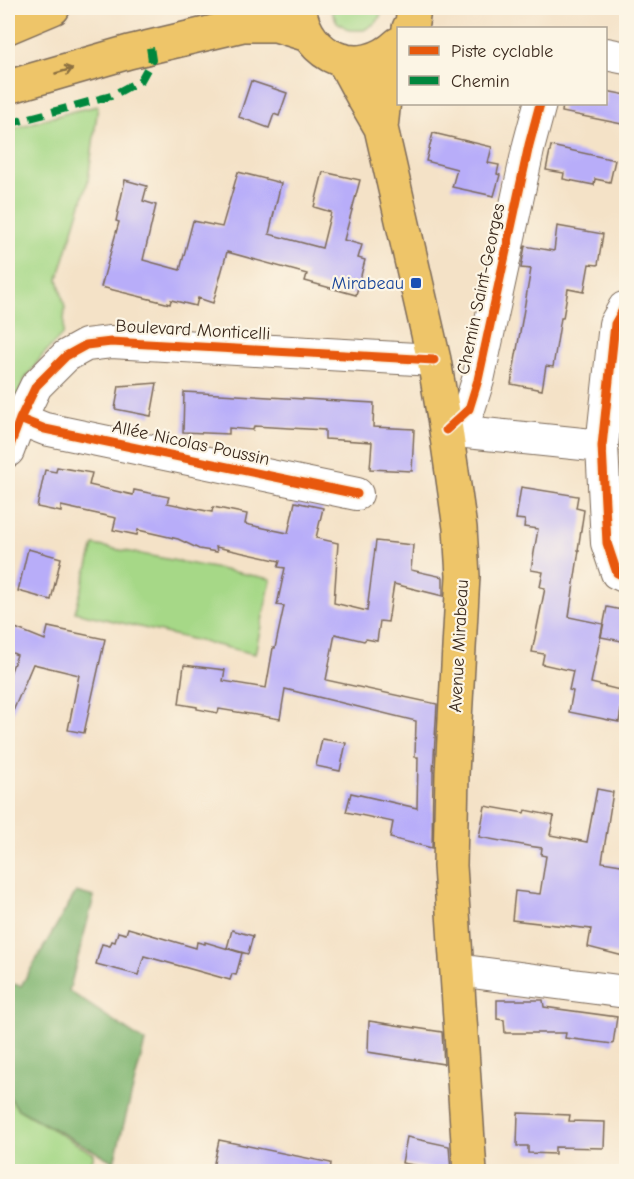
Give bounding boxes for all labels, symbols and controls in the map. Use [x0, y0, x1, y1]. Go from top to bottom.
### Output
legend [397, 27, 607, 105]
text: Piste cyclable [451, 41, 553, 62]
one-way arrow [54, 65, 73, 76]
text: Chemin [451, 71, 510, 92]
street label: Chemin Saint-Georges [453, 202, 509, 376]
place label: Mirabeau [332, 273, 404, 294]
marker: Mirabeau [409, 276, 423, 290]
street label: Boulevard Monticelli [115, 315, 271, 345]
street label: Allée Nicolas Poussin [110, 416, 272, 470]
street label: Avenue Mirabeau [445, 579, 473, 713]

